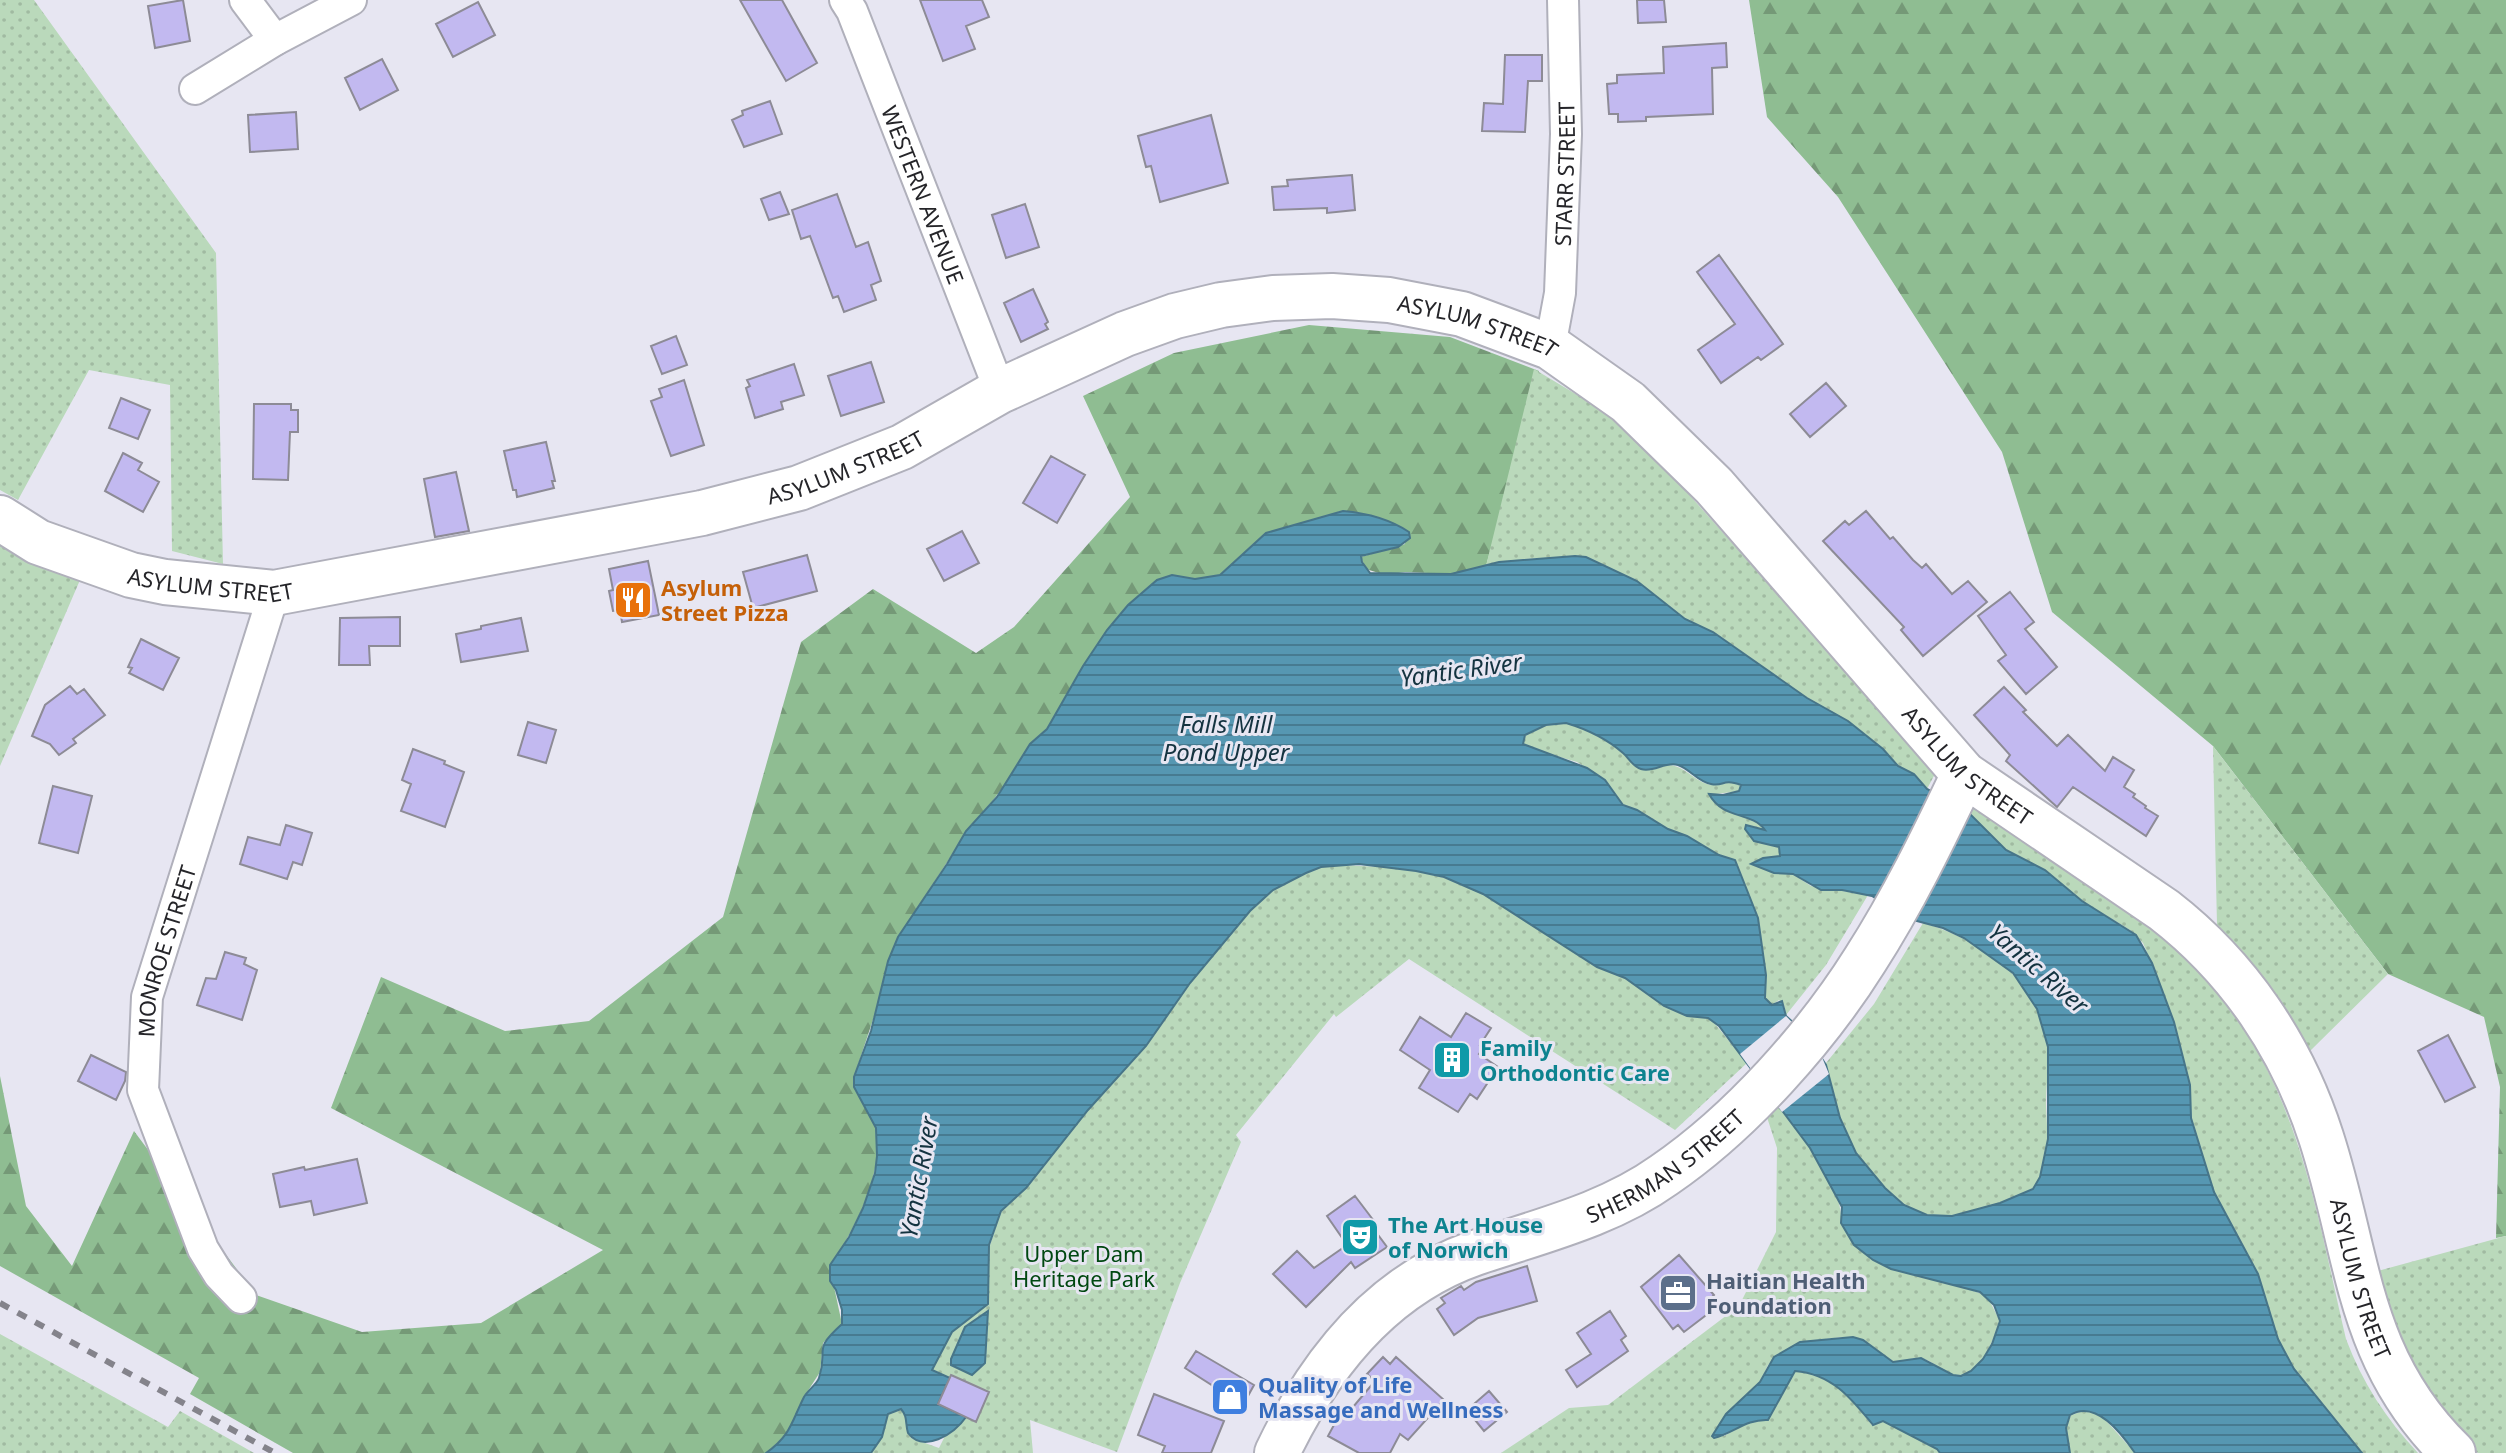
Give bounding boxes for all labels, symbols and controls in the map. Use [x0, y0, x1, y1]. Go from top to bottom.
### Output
street label: WESTERN AVENUE [875, 101, 972, 288]
street label: STARR STREET [1547, 101, 1581, 247]
street label: ASYLUM STREET [1395, 287, 1565, 363]
street label: ASYLUM STREET [764, 423, 929, 511]
street label: ASYLUM STREET [125, 560, 296, 609]
place label: Asylum Street Pizza [661, 572, 789, 627]
restaurant icon: Asylum Street Pizza [612, 579, 654, 621]
water label: Yantic River [1398, 644, 1525, 694]
street label: ASYLUM STREET [1896, 699, 2039, 831]
water label: Falls Mill Pond Upper [1163, 707, 1291, 768]
street label: MONROE STREET [130, 861, 202, 1038]
water label: Yantic River [1982, 915, 2097, 1022]
place label: Family Orthodontic Care [1480, 1032, 1670, 1087]
building icon: Family Orthodontic Care [1431, 1039, 1473, 1081]
street label: SHERMAN STREET [1581, 1102, 1750, 1229]
water label: Yantic River [891, 1112, 945, 1240]
street label: ASYLUM STREET [2324, 1195, 2399, 1364]
place label: The Art House of Norwich [1388, 1209, 1543, 1264]
theatre icon: The Art House of Norwich [1339, 1216, 1381, 1258]
park label: Upper Dam Heritage Park [1013, 1238, 1155, 1293]
place label: Haitian Health Foundation [1706, 1265, 1865, 1320]
office icon: Haitian Health Foundation [1657, 1272, 1699, 1314]
place label: Quality of Life Massage and Wellness [1258, 1369, 1504, 1424]
shop icon: Quality of Life Massage and Wellness [1209, 1376, 1251, 1418]

